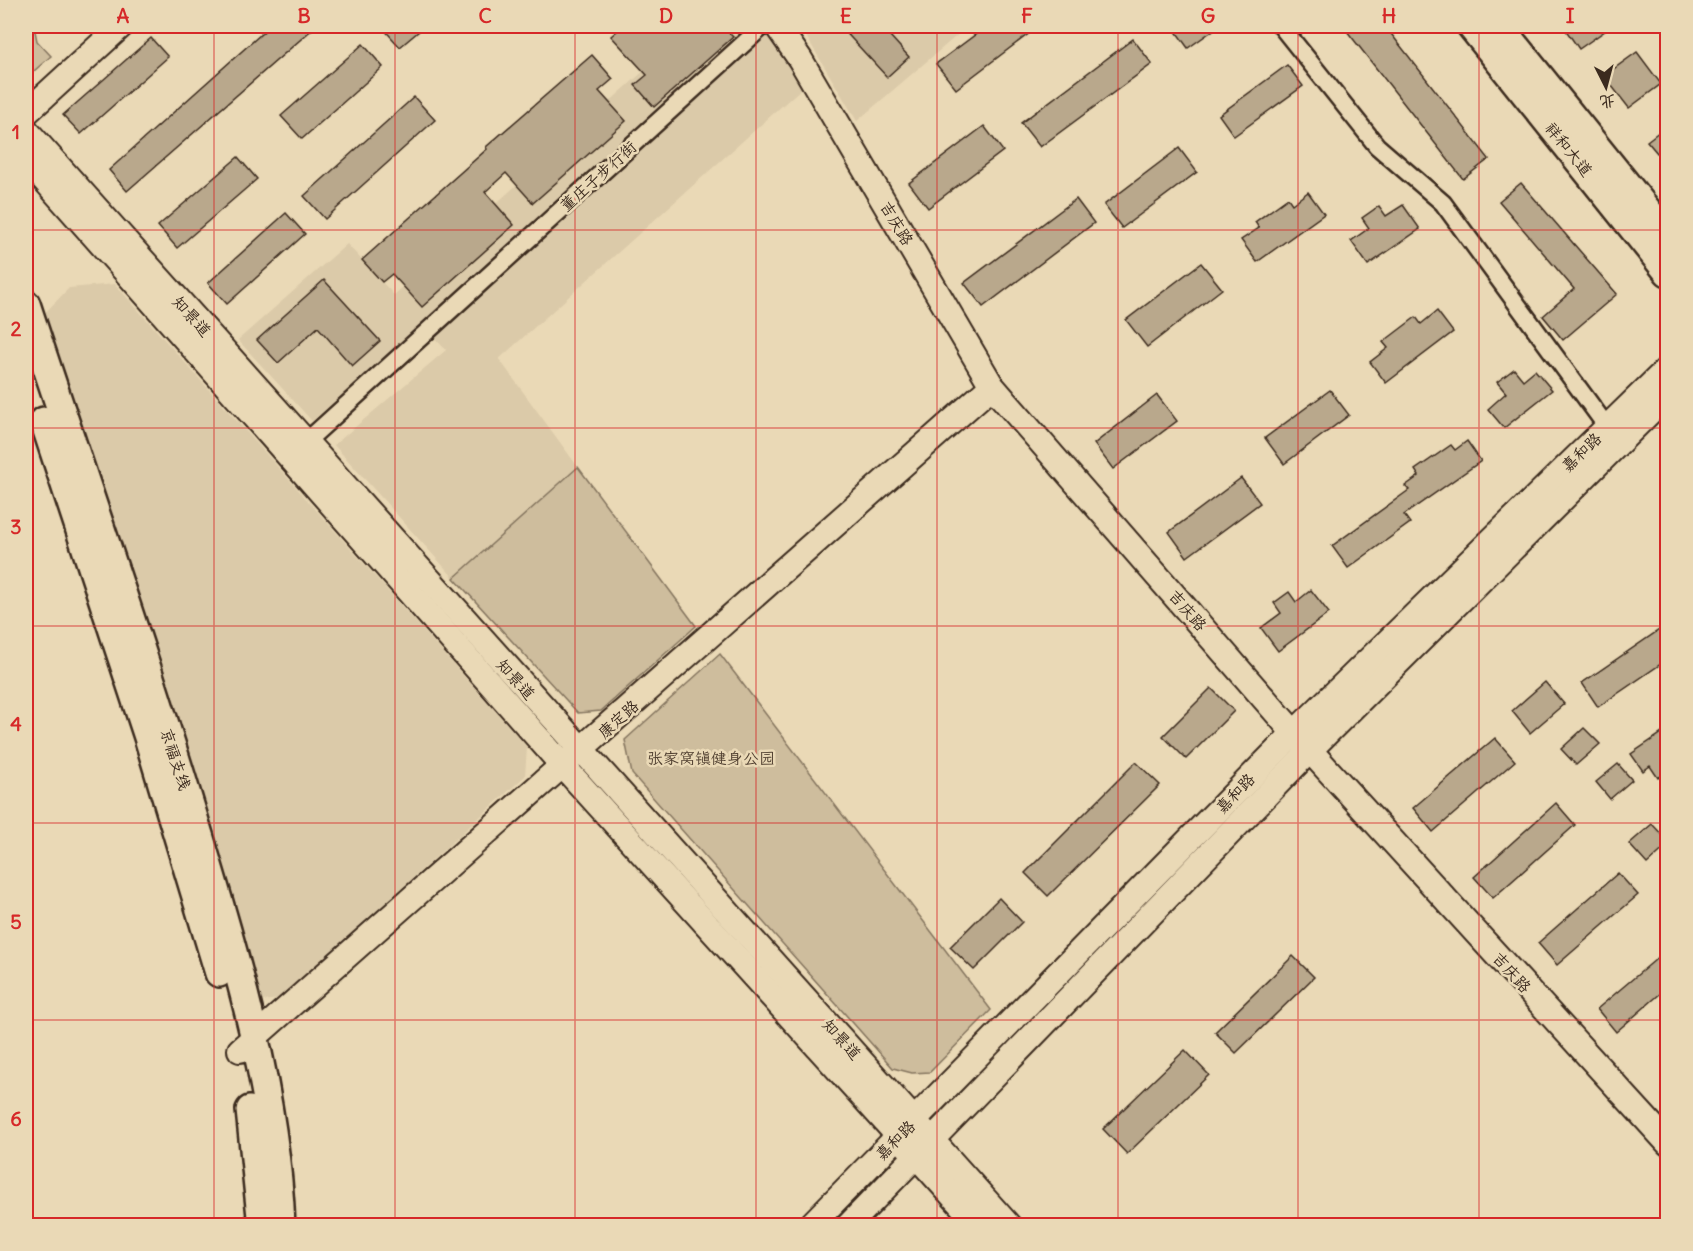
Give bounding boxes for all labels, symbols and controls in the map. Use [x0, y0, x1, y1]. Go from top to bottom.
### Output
text: A [117, 3, 130, 28]
text: B [297, 3, 311, 28]
text: C [478, 3, 492, 28]
text: D [659, 3, 673, 28]
text: E [840, 3, 852, 28]
text: F [1021, 3, 1033, 28]
text: G [1201, 3, 1215, 28]
text: H [1382, 3, 1396, 28]
text: I [1566, 3, 1575, 28]
north arrow [1576, 57, 1636, 117]
text: 北 [1599, 91, 1617, 113]
street label: 祥和大道 [1541, 118, 1597, 180]
text: 1 [12, 119, 20, 144]
street label: 董庄子步行街 [556, 136, 640, 216]
street label: 吉庆路 [876, 197, 918, 249]
street label: 知景道 [169, 291, 215, 341]
text: 2 [11, 316, 22, 341]
street label: 嘉和路 [1557, 428, 1605, 476]
text: 3 [10, 514, 22, 539]
street label: 吉庆路 [1165, 585, 1211, 635]
street label: 知景道 [493, 654, 539, 704]
street label: 康定路 [593, 696, 643, 742]
text: 4 [10, 711, 22, 736]
street label: 京福支线 [157, 725, 195, 793]
park label: 张家窝镇健身公园 [647, 748, 775, 768]
street label: 嘉和路 [1211, 769, 1259, 817]
text: 5 [10, 909, 22, 934]
street label: 吉庆路 [1489, 947, 1535, 997]
street label: 知景道 [819, 1014, 865, 1064]
text: 6 [10, 1106, 22, 1131]
street label: 嘉和路 [871, 1116, 919, 1164]

